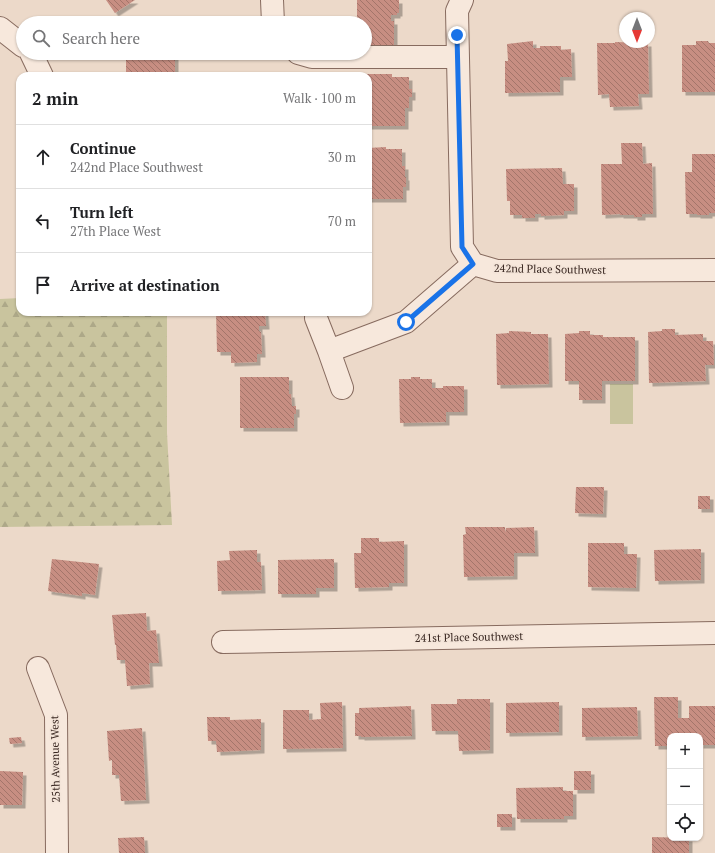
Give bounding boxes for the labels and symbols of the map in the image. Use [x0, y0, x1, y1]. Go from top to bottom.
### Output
north arrow [619, 12, 655, 48]
route end [448, 26, 466, 44]
street label: 242nd Place Southwest [494, 261, 606, 277]
route start [397, 313, 415, 331]
street label: 241st Place Southwest [415, 629, 523, 645]
street label: 25th Avenue West [47, 715, 63, 803]

